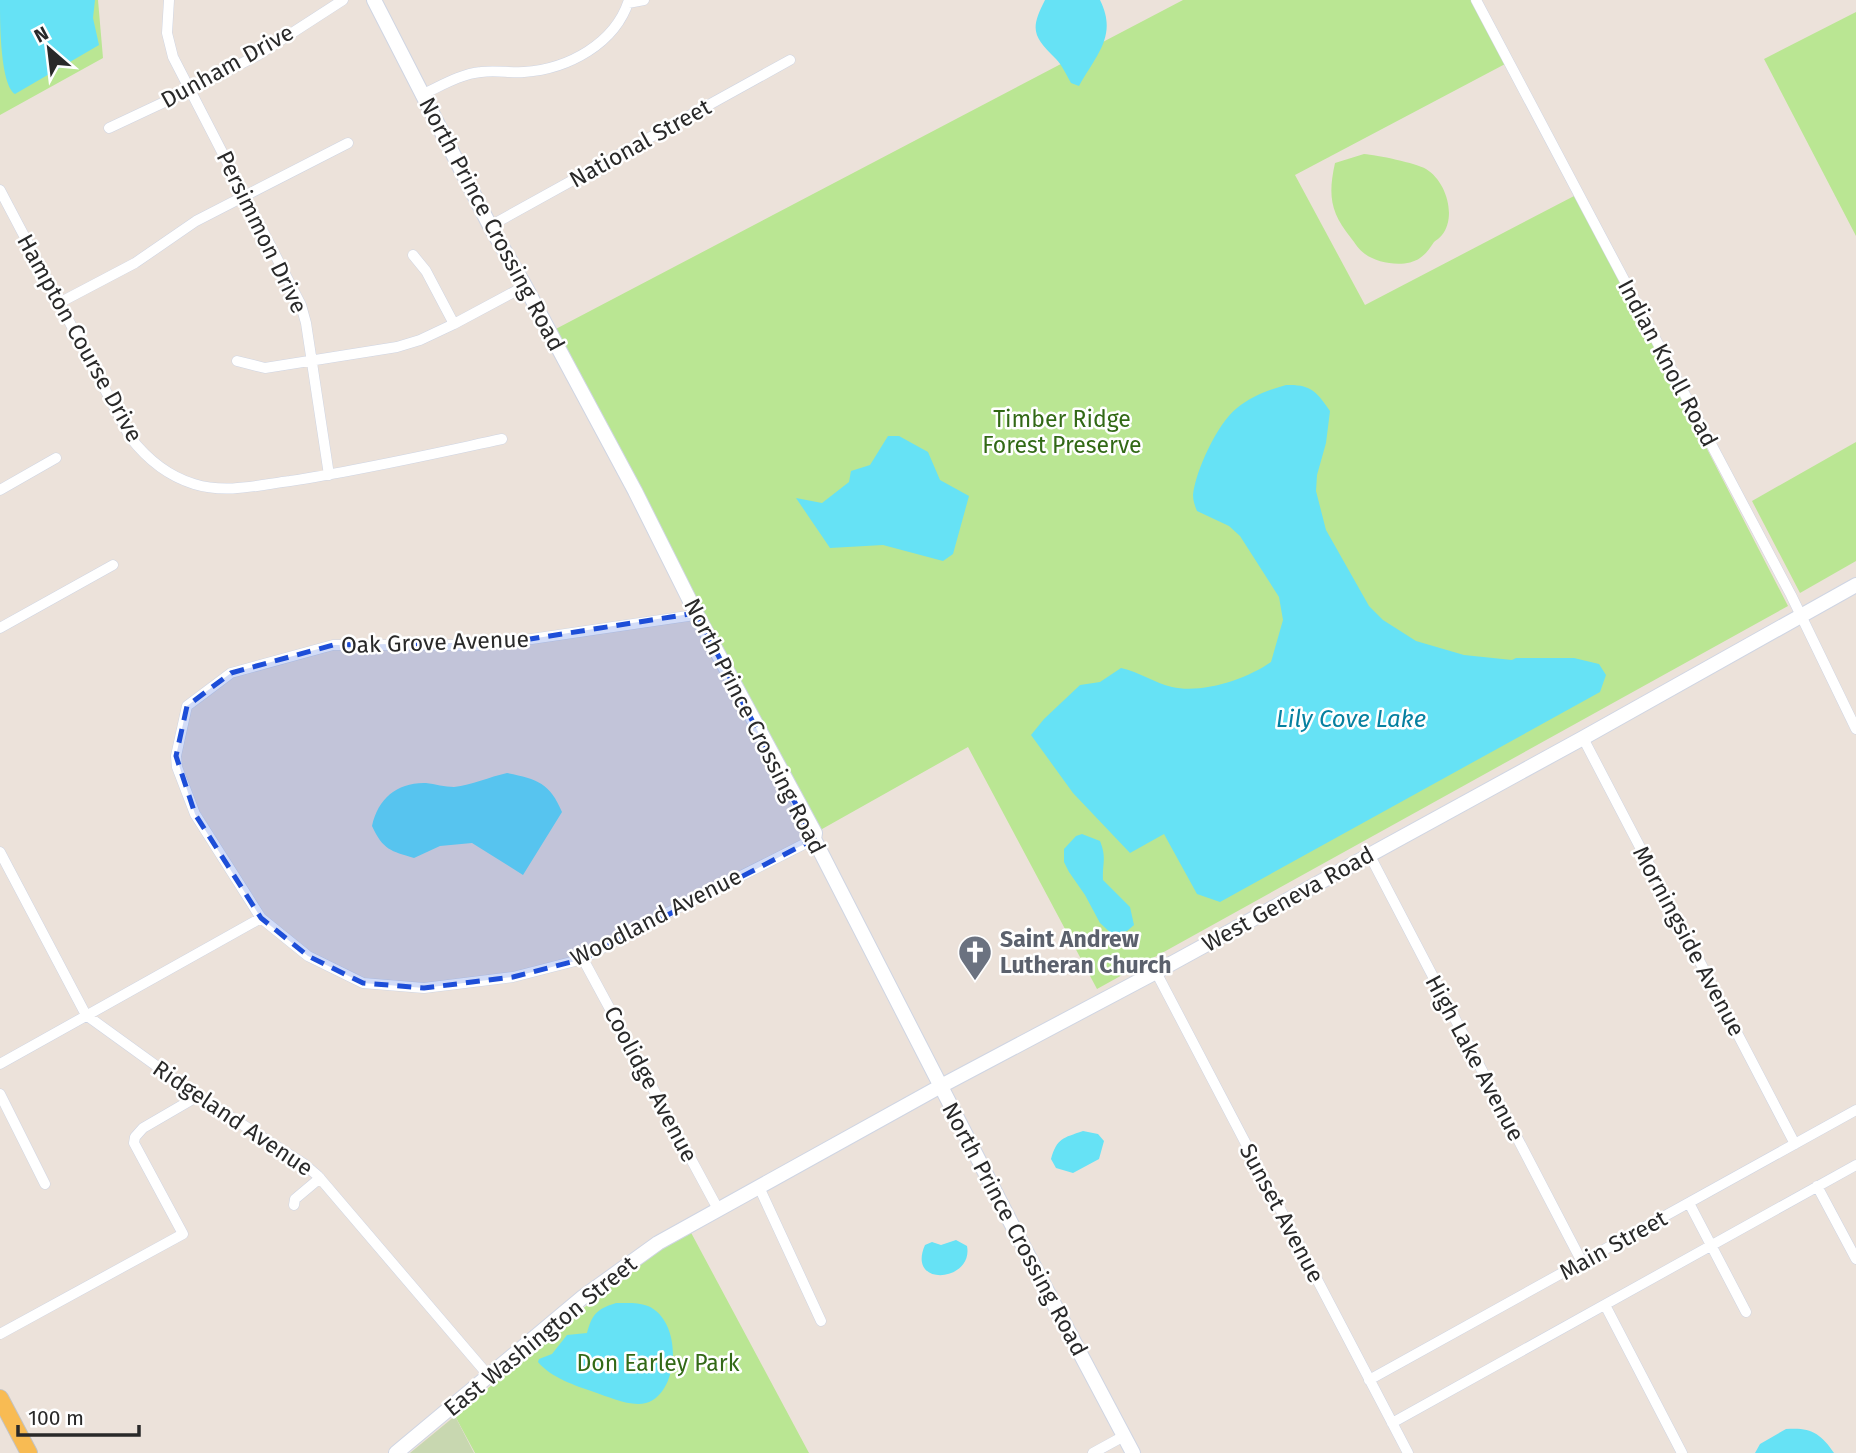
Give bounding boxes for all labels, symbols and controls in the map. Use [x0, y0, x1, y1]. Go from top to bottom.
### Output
north arrow [14, 14, 84, 84]
street label: Dunham Drive [156, 18, 298, 114]
text: N [30, 21, 52, 48]
street label: North Prince Crossing Road [413, 92, 571, 356]
street label: National Street [564, 92, 716, 193]
street label: Persimmon Drive [211, 146, 313, 318]
street label: Hampton Course Drive [11, 229, 149, 447]
street label: Indian Knoll Road [1612, 274, 1724, 452]
park label: Timber Ridge Forest Preserve [982, 405, 1142, 459]
street label: North Prince Crossing Road [678, 593, 832, 859]
street label: Oak Grove Avenue [340, 625, 530, 659]
water label: Lily Cove Lake [1276, 705, 1426, 733]
street label: West Geneva Road [1197, 840, 1379, 958]
street label: Morningside Avenue [1627, 841, 1751, 1041]
street label: Woodland Avenue [566, 862, 746, 972]
place label: Saint Andrew Lutheran Church [1000, 925, 1171, 979]
church icon: Saint Andrew Lutheran Church [956, 933, 994, 982]
street label: High Lake Avenue [1419, 970, 1531, 1146]
street label: Coolidge Avenue [598, 1001, 704, 1167]
street label: Ridgeland Avenue [148, 1054, 318, 1182]
street label: North Prince Crossing Road [936, 1097, 1094, 1361]
street label: Sunset Avenue [1234, 1139, 1330, 1287]
street label: Main Street [1554, 1204, 1672, 1286]
street label: East Washington Street [438, 1249, 642, 1422]
park label: Don Earley Park [577, 1349, 740, 1377]
scale bar [18, 1394, 138, 1438]
text: 100 m [28, 1405, 84, 1431]

